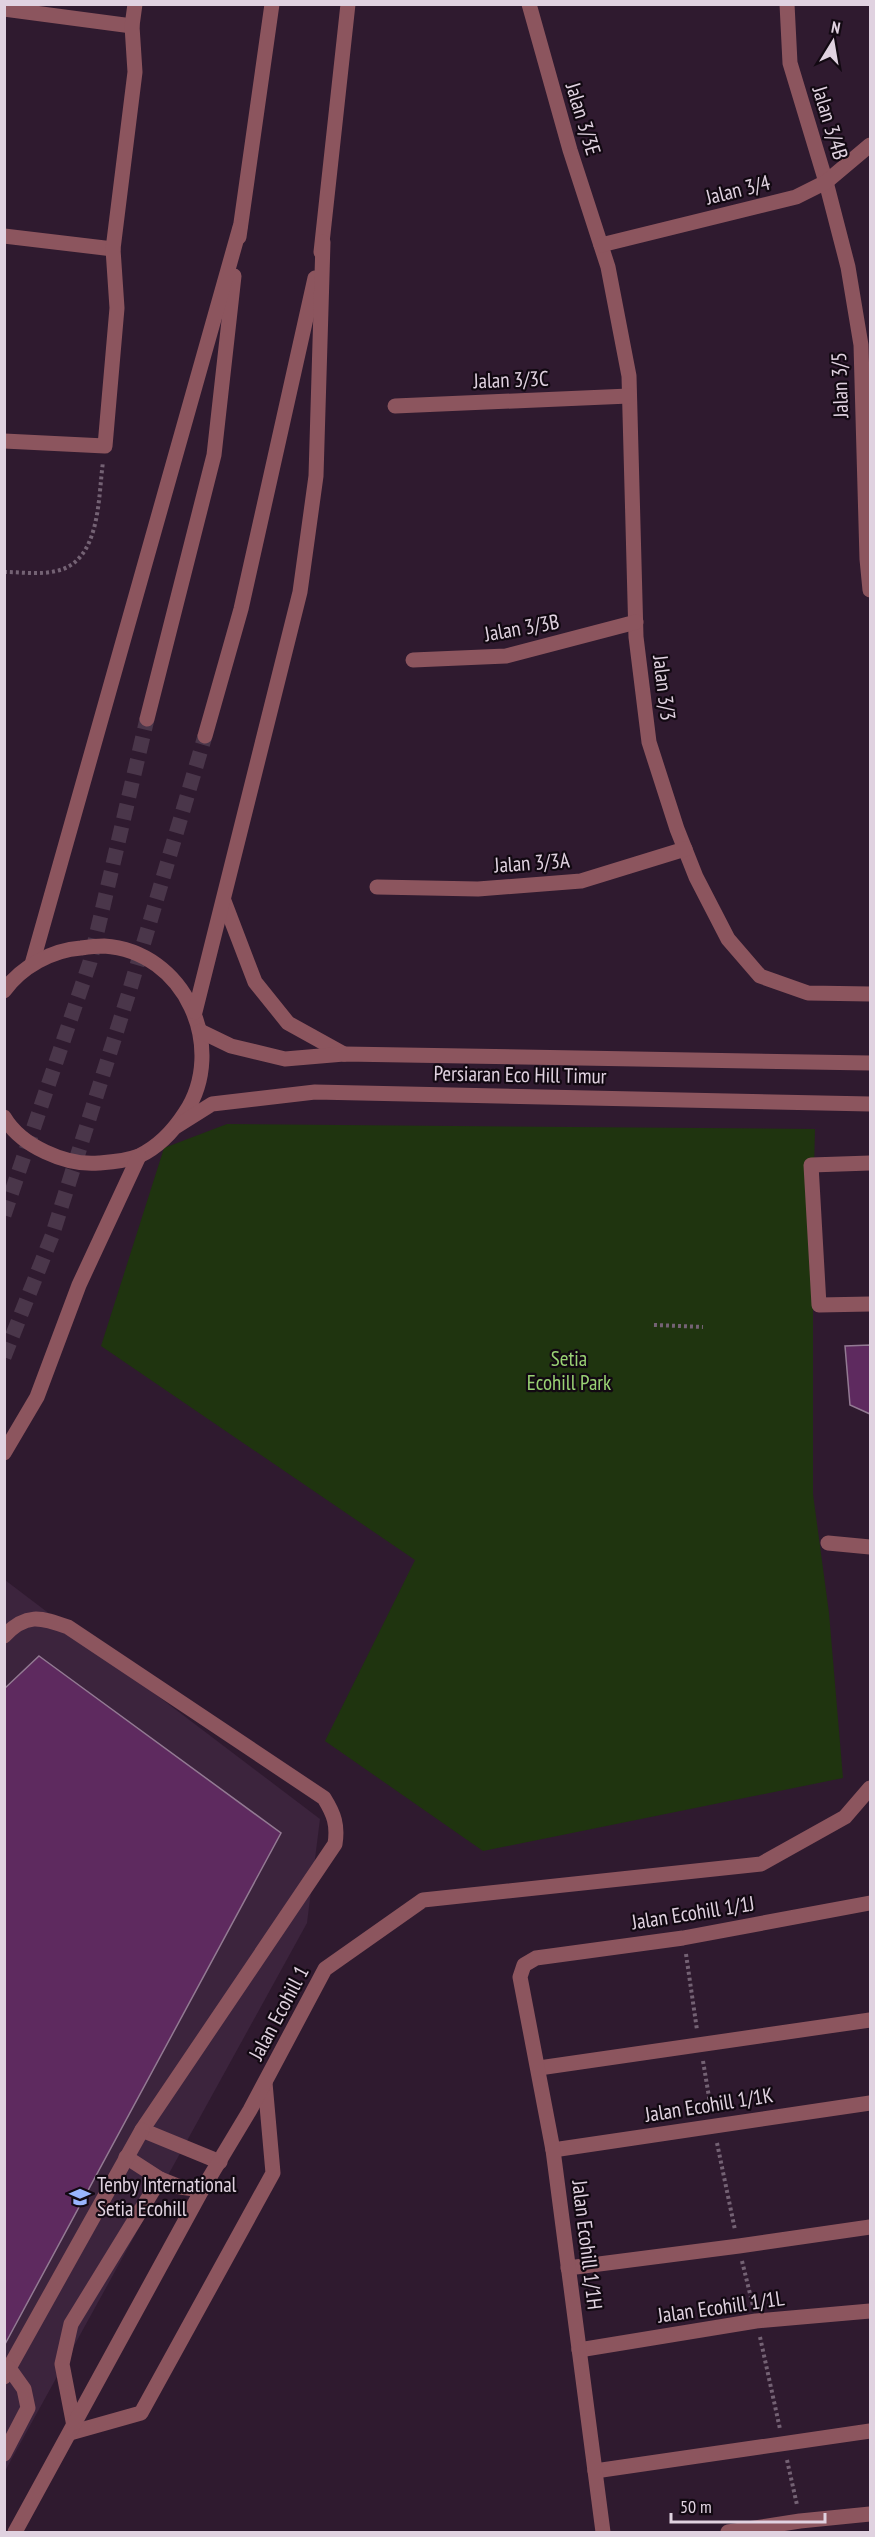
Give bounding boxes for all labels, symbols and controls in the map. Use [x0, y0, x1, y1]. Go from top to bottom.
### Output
north arrow [803, 12, 863, 72]
text: N [830, 17, 842, 38]
street label: Jalan 3/3E [559, 78, 607, 158]
street label: Jalan 3/4B [806, 82, 854, 163]
street label: Jalan 3/4 [702, 168, 773, 211]
street label: Jalan 3/5 [825, 352, 854, 419]
street label: Jalan 3/3C [472, 365, 549, 394]
street label: Jalan 3/3B [481, 608, 561, 648]
street label: Jalan 3/3 [647, 653, 682, 722]
street label: Jalan 3/3A [492, 846, 571, 879]
street label: Persiaran Eco Hill Timur [433, 1059, 607, 1090]
park label: Setia Ecohill Park [527, 1345, 611, 1396]
street label: Jalan Ecohill 1/1J [629, 1889, 756, 1936]
street label: Jalan Ecohill 1 [242, 1961, 315, 2066]
street label: Jalan Ecohill 1/1K [642, 2081, 775, 2128]
place label: Tenby International Setia Ecohill [97, 2171, 237, 2222]
street label: Jalan Ecohill 1/1H [566, 2178, 609, 2311]
school or university icon: Tenby International Setia Ecohill [68, 2185, 92, 2209]
street label: Jalan Ecohill 1/1L [655, 2284, 786, 2329]
scale bar [671, 2486, 826, 2524]
text: 50 m [680, 2495, 712, 2518]

